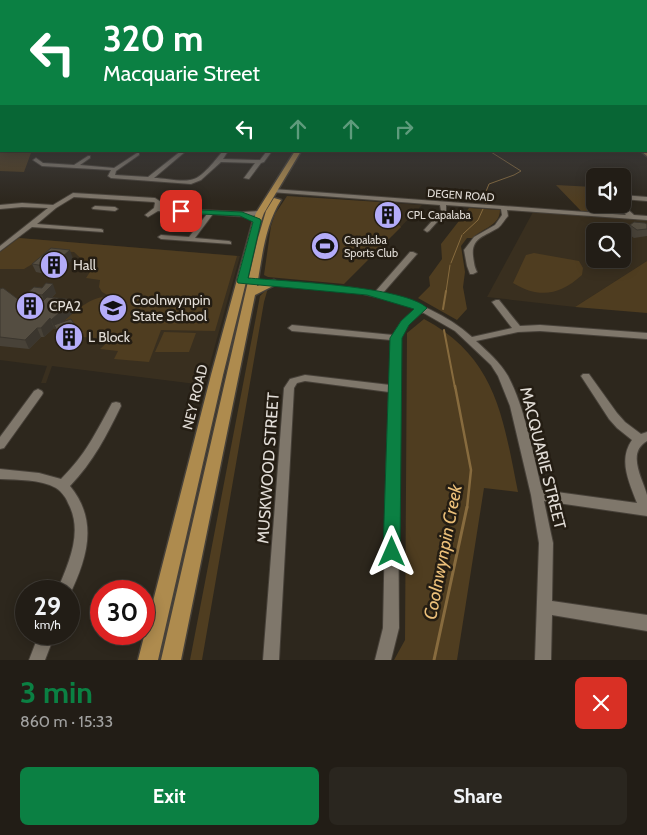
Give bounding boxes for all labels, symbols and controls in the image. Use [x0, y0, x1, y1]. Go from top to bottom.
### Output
text: 320 m [103, 17, 203, 60]
icon: left [20, 20, 85, 85]
text: Macquarie Street [103, 60, 260, 87]
icon: left [231, 115, 259, 143]
icon: ahead [284, 115, 312, 143]
icon: ahead [337, 115, 365, 143]
icon: right [390, 115, 418, 143]
map controls [586, 168, 631, 268]
button: sound [586, 168, 631, 213]
street label: DEGEN ROAD [427, 186, 495, 204]
pin [160, 190, 202, 232]
icon: arrive [167, 197, 195, 225]
building icon: CPL Capalaba [373, 200, 403, 230]
place label: CPL Capalaba [407, 208, 471, 222]
button: search [586, 223, 631, 268]
sports icon: Capalaba Sports Club [310, 231, 340, 261]
place label: Capalaba Sports Club [344, 233, 398, 260]
building icon: Hall [39, 250, 69, 280]
place label: Hall [73, 256, 97, 274]
building icon: CPA2 [15, 291, 45, 321]
place label: Coolnwynpin State School [132, 291, 211, 325]
school or university icon: Coolnwynpin State School [98, 293, 128, 323]
place label: CPA2 [49, 297, 81, 315]
building icon: L Block [54, 322, 84, 352]
place label: L Block [88, 328, 131, 346]
street label: NEY ROAD [178, 363, 212, 431]
street label: MACQUARIE STREET [516, 385, 570, 531]
street label: MUSKWOOD STREET [253, 391, 283, 544]
water label: Coolnwynpin Creek [419, 481, 467, 621]
position arrow [365, 525, 417, 577]
speed limit sign: 30 [90, 580, 155, 645]
text: 29 [34, 591, 61, 621]
text: km/h [34, 617, 61, 632]
text: 3 min [20, 674, 93, 711]
button: close [575, 677, 627, 729]
text: 860 m · 15:33 [20, 712, 113, 731]
button: Exit [20, 767, 319, 825]
button: Share [329, 767, 627, 825]

